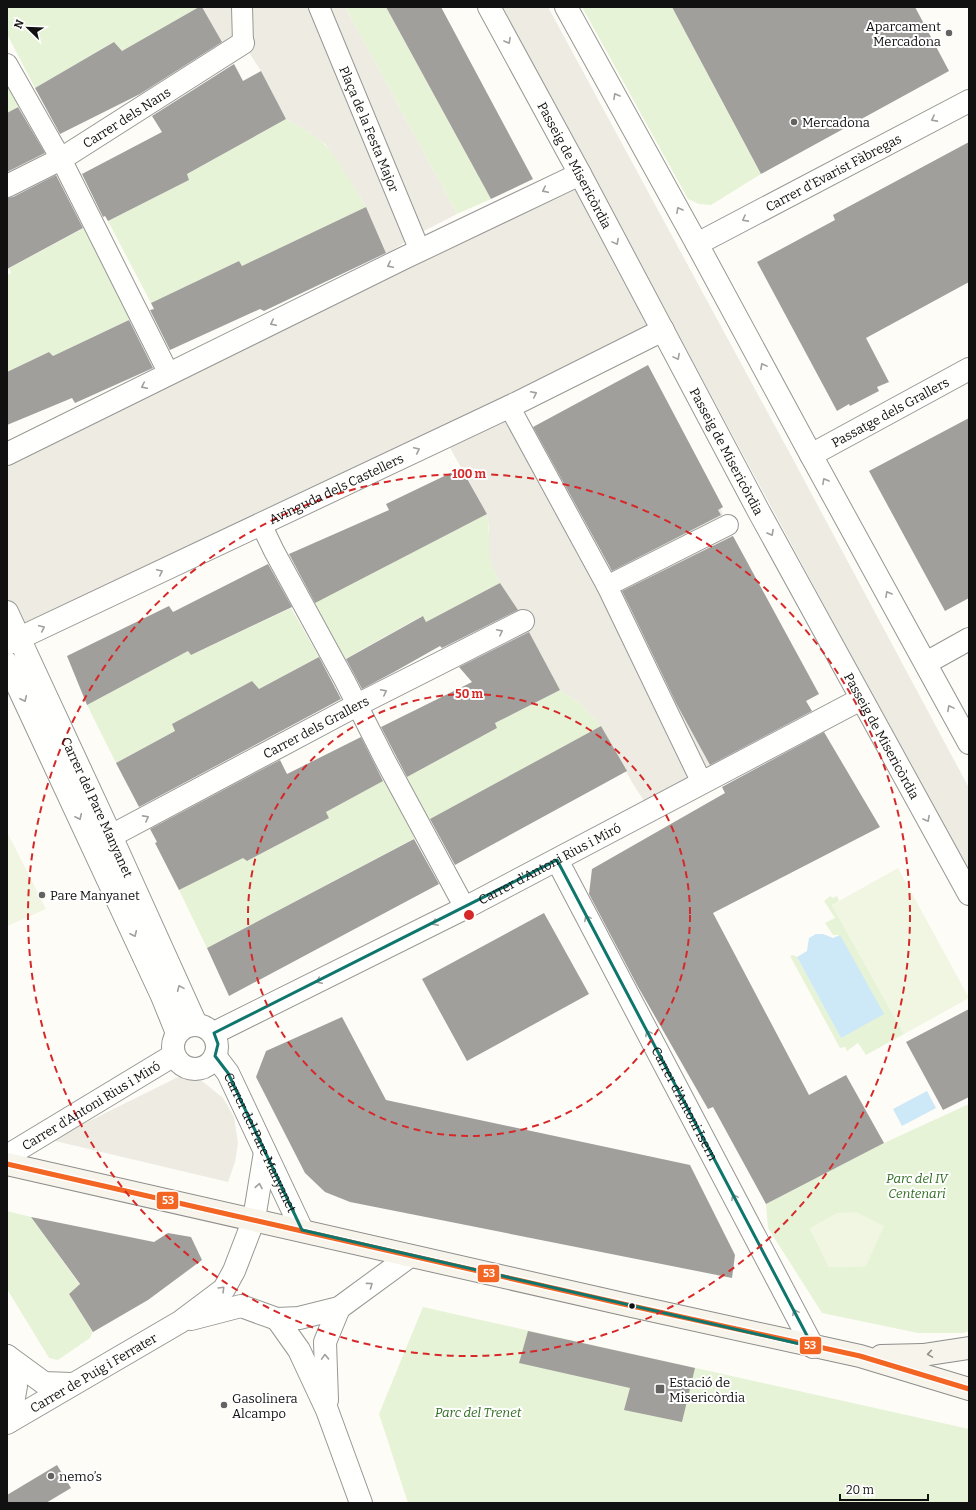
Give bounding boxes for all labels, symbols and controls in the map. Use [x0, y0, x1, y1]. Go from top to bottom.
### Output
north arrow [8, 8, 48, 48]
text: N [12, 17, 27, 31]
place label: Aparcament Mercadona [866, 19, 941, 49]
marker: Aparcament Mercadona [944, 28, 954, 38]
one-way arrow [503, 37, 510, 44]
street label: Plaça de la Festa Major [336, 64, 402, 195]
street label: Carrer dels Nans [80, 84, 173, 151]
one-way arrow [613, 93, 620, 100]
street label: Passeig de Misericòrdia [534, 100, 615, 231]
place label: Mercadona [802, 115, 870, 130]
one-way arrow [931, 115, 939, 122]
marker: Mercadona [789, 117, 799, 127]
street label: Carrer d'Evarist Fàbregas [763, 131, 904, 215]
one-way arrow [541, 186, 549, 193]
one-way arrow [676, 207, 683, 214]
one-way arrow [742, 214, 749, 222]
one-way arrow [611, 238, 619, 245]
one-way arrow [386, 261, 394, 268]
one-way arrow [270, 318, 277, 326]
one-way arrow [672, 352, 680, 360]
one-way arrow [760, 363, 768, 371]
street label: Passatge dels Grallers [829, 374, 952, 450]
one-way arrow [141, 381, 148, 389]
street label: Passeig de Misericòrdia [687, 385, 766, 518]
one-way arrow [529, 391, 537, 399]
one-way arrow [412, 447, 420, 455]
street label: Avinguda dels Castellers [267, 451, 406, 527]
text: 100 m [452, 467, 487, 481]
one-way arrow [822, 478, 829, 485]
one-way arrow [766, 529, 773, 536]
one-way arrow [156, 569, 163, 577]
one-way arrow [885, 591, 892, 598]
one-way arrow [38, 625, 46, 633]
one-way arrow [496, 629, 503, 637]
street label: Passeig de Misericòrdia [841, 670, 922, 802]
text: 50 m [455, 687, 483, 701]
one-way arrow [380, 689, 387, 696]
street label: Carrer dels Grallers [261, 693, 371, 762]
one-way arrow [19, 695, 27, 702]
one-way arrow [948, 705, 955, 712]
street label: Carrer del Pare Manyanet [58, 735, 136, 880]
one-way arrow [74, 812, 82, 820]
one-way arrow [141, 815, 149, 823]
one-way arrow [923, 815, 930, 822]
street label: Carrer d'Antoni Rius i Miró [476, 820, 624, 908]
place label: Pare Manyanet [50, 888, 140, 903]
marker: Pare Manyanet [37, 890, 47, 900]
centre of rings [462, 908, 476, 922]
one-way arrow [584, 914, 592, 922]
one-way arrow [432, 918, 439, 926]
one-way arrow [129, 930, 137, 938]
one-way arrow [315, 976, 323, 984]
one-way arrow [177, 985, 185, 993]
one-way arrow [645, 1029, 652, 1037]
street label: Carrer d'Antoni Isern [648, 1044, 721, 1164]
street label: Carrer d'Antoni Rius i Miró [19, 1058, 163, 1153]
street label: Carrer del Pare Manyanet [221, 1070, 300, 1215]
park label: Parc del IV Centenari [886, 1171, 949, 1201]
one-way arrow [255, 1183, 263, 1189]
line badge: 53 [156, 1191, 179, 1210]
text: 53 [162, 1194, 174, 1207]
one-way arrow [732, 1194, 739, 1201]
line badge: 53 [477, 1264, 500, 1283]
text: 53 [483, 1267, 495, 1280]
one-way arrow [366, 1283, 373, 1290]
one-way arrow [217, 1287, 224, 1294]
unlabelled marker [627, 1301, 637, 1311]
one-way arrow [792, 1309, 800, 1316]
street label: Carrer de Puig i Ferrater [27, 1330, 160, 1416]
line badge: 53 [799, 1336, 822, 1355]
text: 53 [804, 1339, 816, 1352]
one-way arrow [927, 1349, 934, 1358]
one-way arrow [321, 1354, 330, 1360]
place label: Estació de Misericòrdia [669, 1375, 745, 1405]
marker: Estació de Misericòrdia [654, 1383, 666, 1395]
place label: Gasolinera Alcampo [232, 1391, 298, 1421]
marker: Gasolinera Alcampo [219, 1400, 229, 1410]
park label: Parc del Trenet [435, 1405, 522, 1420]
place label: nemo’s [59, 1469, 102, 1484]
marker: nemo’s [46, 1471, 56, 1481]
scale bar [840, 1476, 928, 1502]
text: 20 m [846, 1483, 875, 1497]

